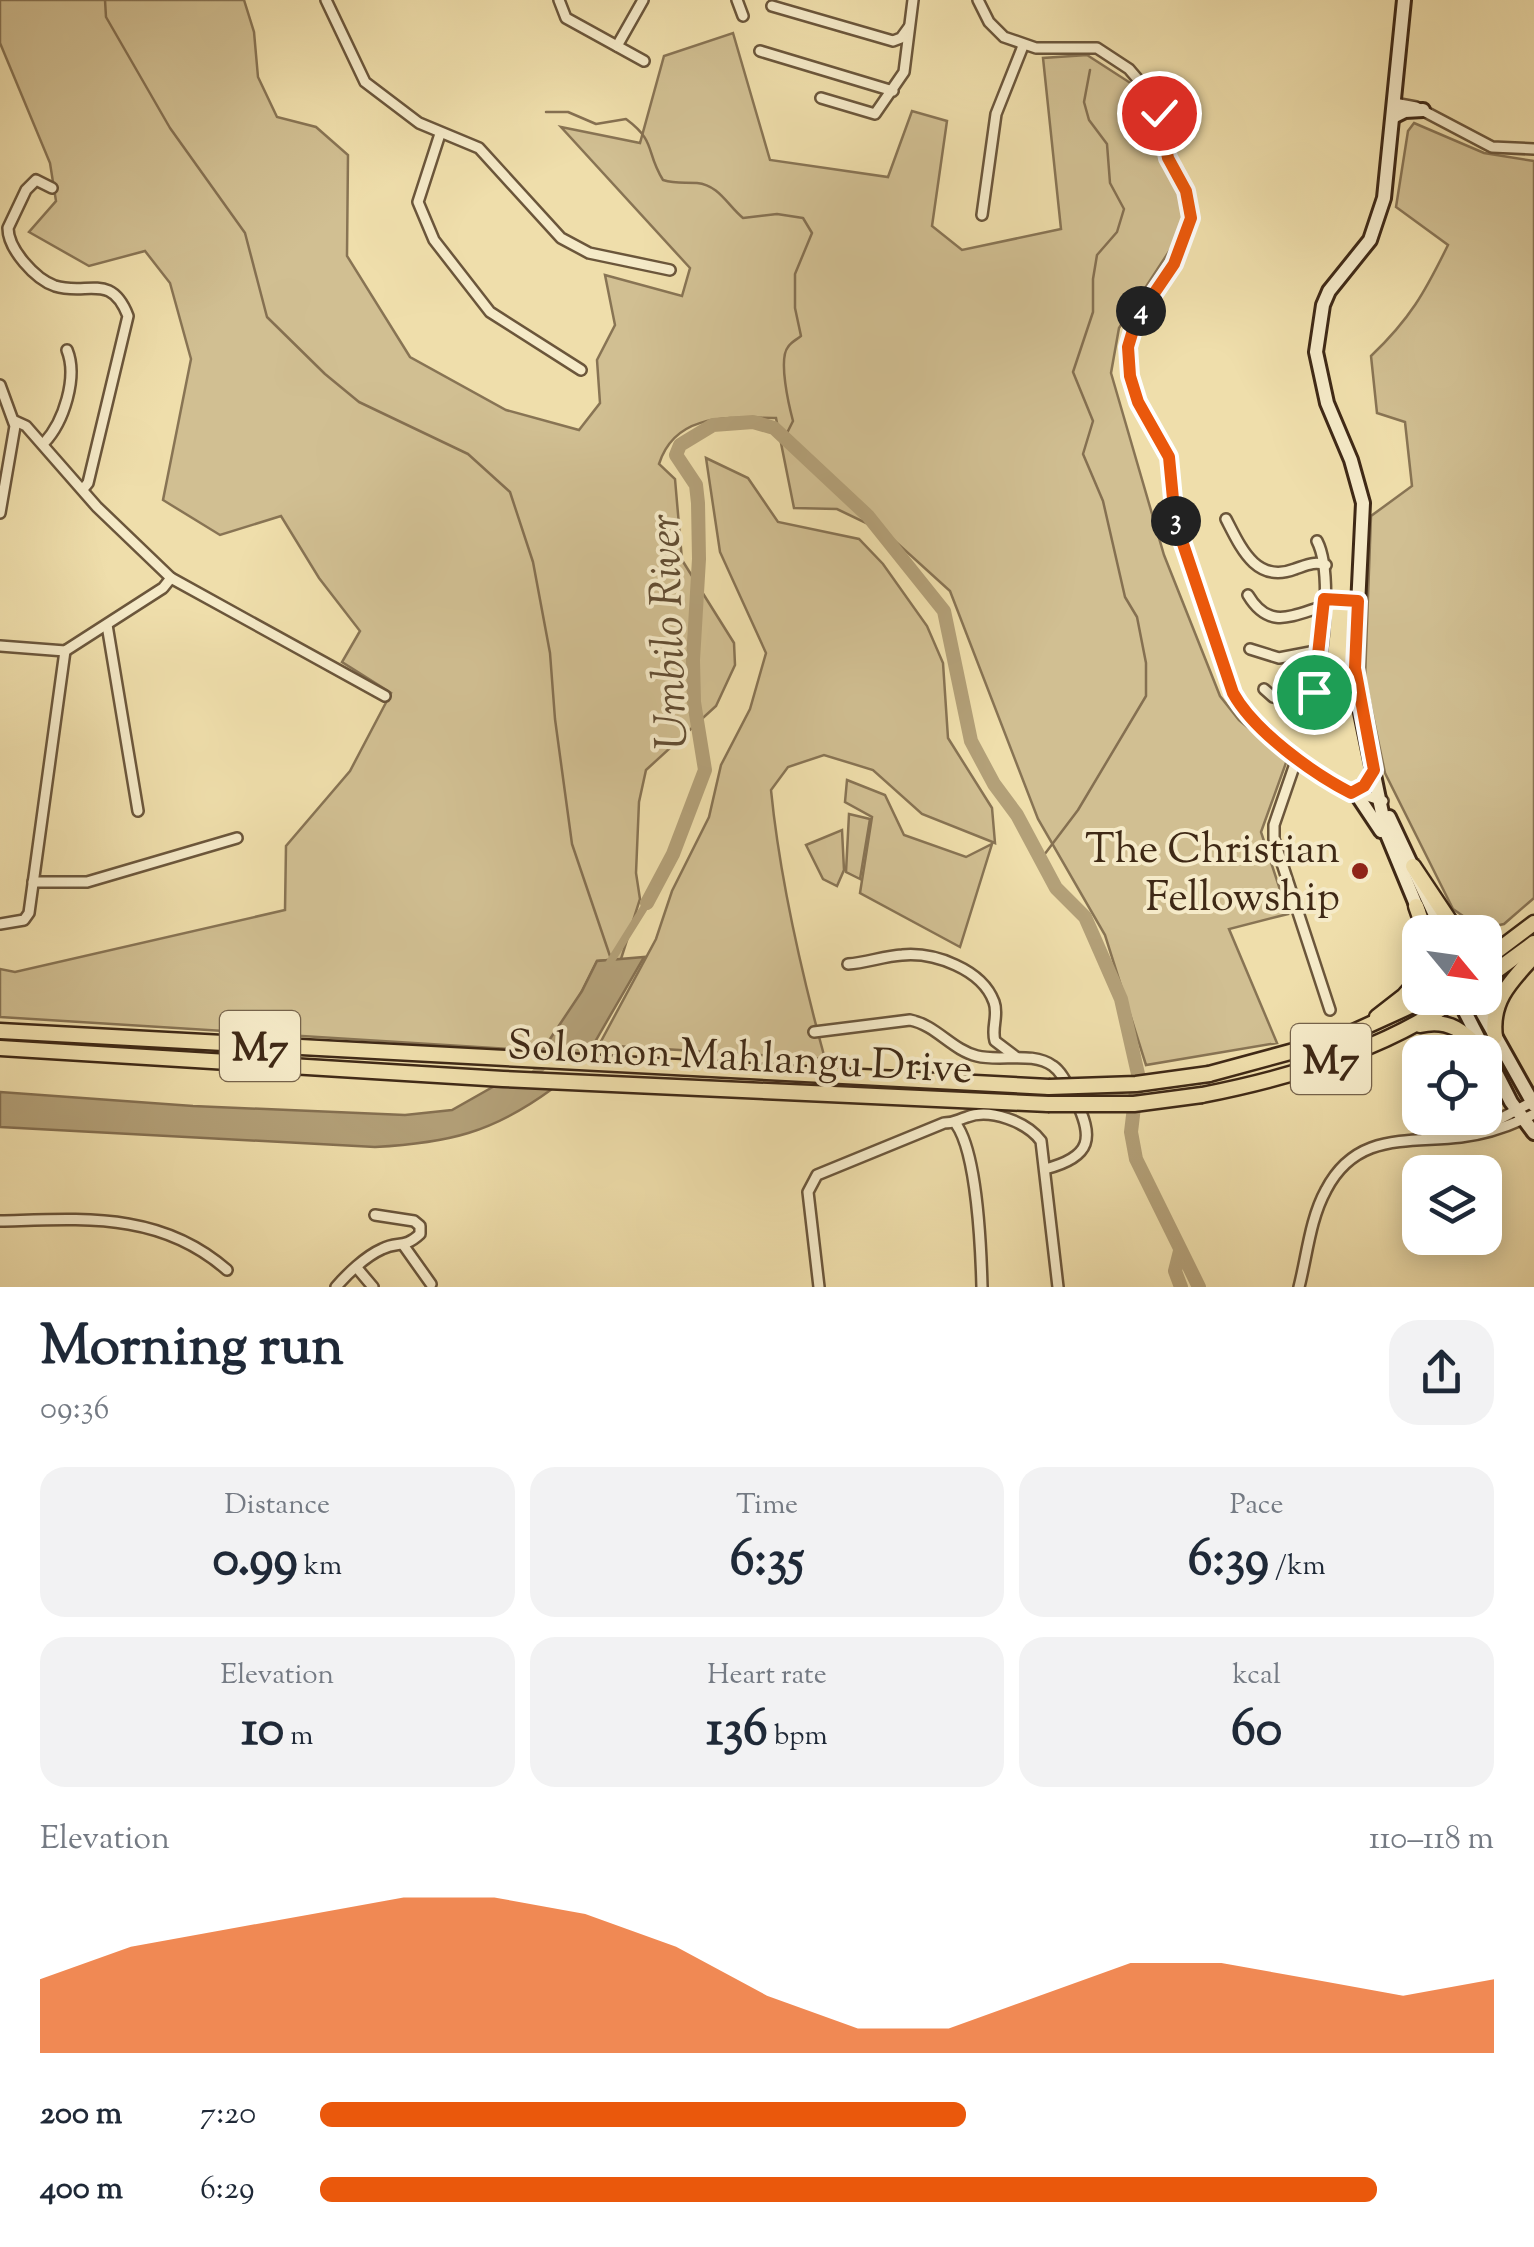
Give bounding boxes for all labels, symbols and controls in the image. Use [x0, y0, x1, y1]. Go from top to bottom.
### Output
pin [1117, 71, 1202, 156]
icon: check [1132, 86, 1187, 141]
pin: 4 [1116, 286, 1166, 336]
text: 4 [1134, 291, 1148, 331]
pin: 3 [1151, 496, 1201, 546]
text: 3 [1170, 501, 1182, 541]
water label: Umbilo River [635, 512, 708, 751]
pin [1272, 650, 1357, 735]
icon: arrive [1287, 665, 1342, 720]
place label: The Christian Fellowship [1085, 822, 1340, 930]
marker: The Christian Fellowship [1349, 860, 1371, 882]
north arrow [1402, 915, 1502, 1015]
map controls [1402, 915, 1502, 1255]
road number: M7 [220, 1011, 300, 1081]
street label: Solomon Mahlangu Drive [506, 1018, 974, 1102]
road number: M7 [1291, 1024, 1371, 1094]
button: locate [1402, 1035, 1502, 1135]
button: layers [1402, 1155, 1502, 1255]
text: Morning run [40, 1310, 344, 1389]
button: share [1389, 1320, 1494, 1425]
text: 09:36 [40, 1387, 109, 1433]
text: Distance [225, 1486, 330, 1526]
text: Time [736, 1486, 798, 1526]
text: Pace [1230, 1486, 1283, 1526]
text: 0.99 [212, 1526, 298, 1598]
text: 6:35 [730, 1526, 804, 1598]
text: 6:39 [1188, 1526, 1269, 1598]
text: km [298, 1547, 342, 1587]
text: /km [1269, 1547, 1326, 1587]
text: Elevation [221, 1656, 334, 1696]
text: Heart rate [707, 1656, 827, 1696]
text: kcal [1233, 1656, 1281, 1696]
text: 10 [241, 1696, 284, 1768]
text: 136 [706, 1696, 768, 1768]
text: 60 [1231, 1696, 1282, 1768]
text: m [284, 1717, 313, 1757]
text: bpm [768, 1717, 828, 1757]
text: Elevation [40, 1817, 170, 1863]
text: 110–118 m [1369, 1817, 1494, 1863]
text: 200 m [40, 2092, 122, 2138]
text: 7:20 [200, 2092, 256, 2138]
text: 400 m [40, 2167, 123, 2213]
text: 6:29 [200, 2167, 254, 2213]

